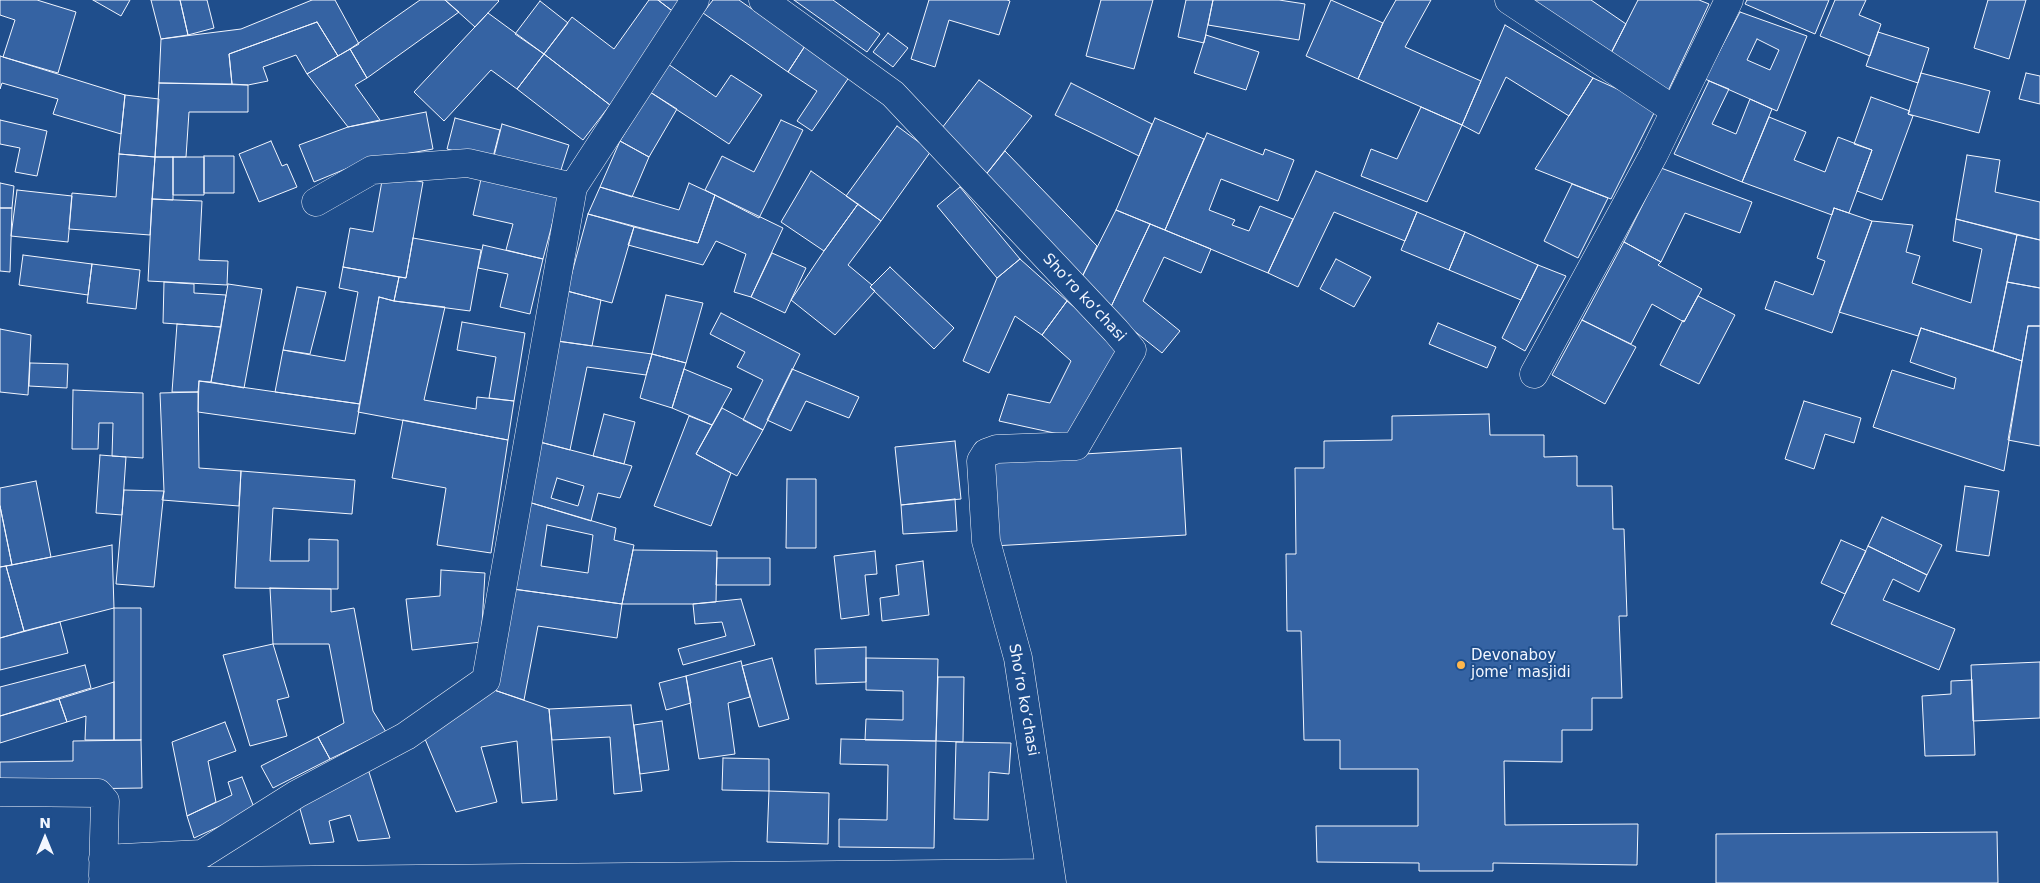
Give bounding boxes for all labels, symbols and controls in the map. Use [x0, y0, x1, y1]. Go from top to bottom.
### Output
street label: Shoʻro koʻchasi [1039, 250, 1129, 346]
street label: Shoʻro koʻchasi [1004, 642, 1042, 758]
place label: Devonaboy jome' masjidi [1471, 647, 1571, 682]
marker: Devonaboy jome' masjidi [1455, 659, 1467, 671]
north arrow [20, 813, 70, 863]
text: N [39, 815, 51, 831]

